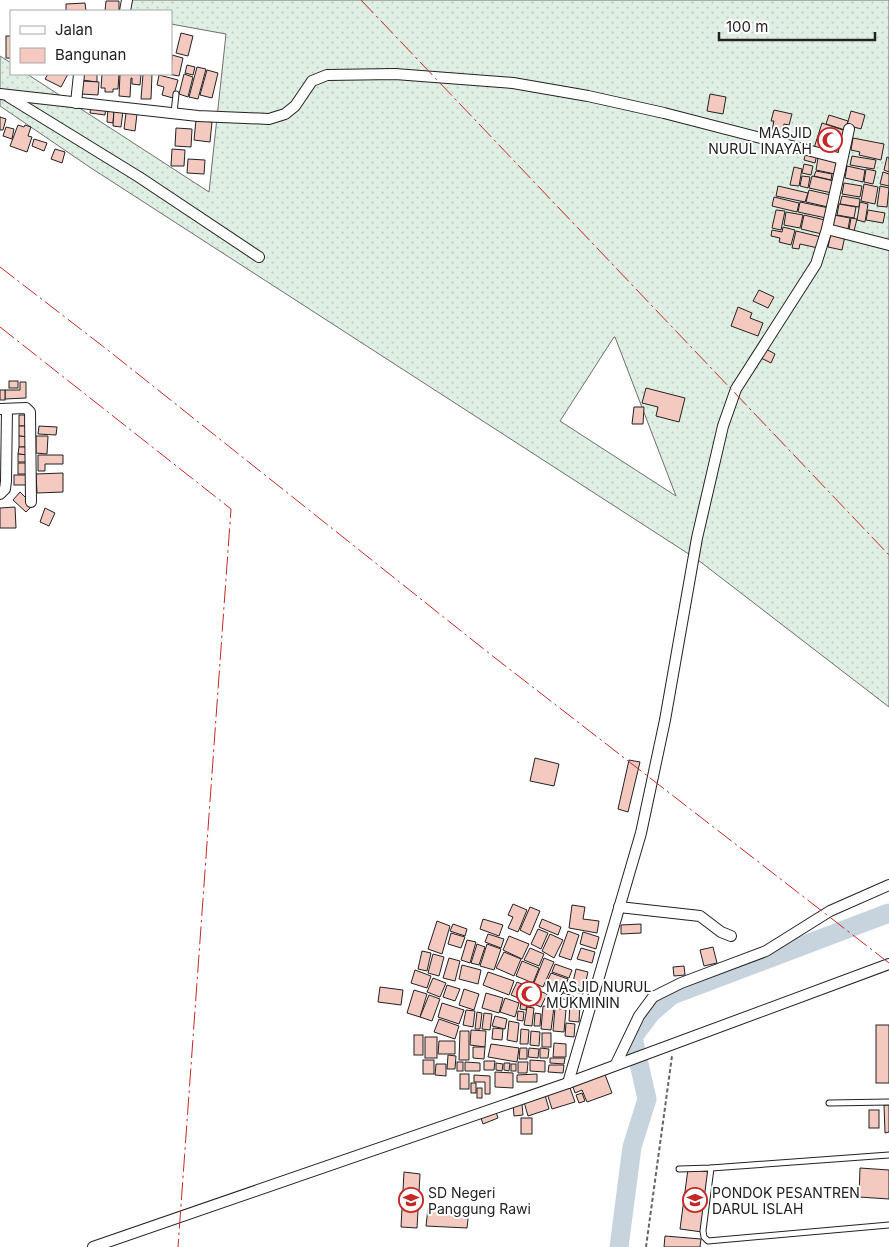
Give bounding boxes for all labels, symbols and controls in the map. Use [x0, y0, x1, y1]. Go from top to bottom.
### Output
legend [10, 10, 172, 75]
scale bar [719, 10, 875, 42]
text: 100 m [726, 17, 768, 36]
text: Jalan [55, 20, 93, 39]
text: Bangunan [55, 45, 126, 64]
place label: MASJID NURUL INAYAH [708, 124, 812, 157]
mosque icon: MASJID NURUL INAYAH [817, 127, 843, 153]
place label: MASJID NURUL MUKMININ [546, 978, 651, 1011]
mosque icon: MASJID NURUL MUKMININ [516, 981, 542, 1007]
place label: SD Negeri Panggung Rawi [428, 1184, 531, 1217]
place label: PONDOK PESANTREN DARUL ISLAH [712, 1184, 860, 1217]
school or university icon: SD Negeri Panggung Rawi [398, 1187, 424, 1213]
school or university icon: PONDOK PESANTREN DARUL ISLAH [682, 1187, 708, 1213]

